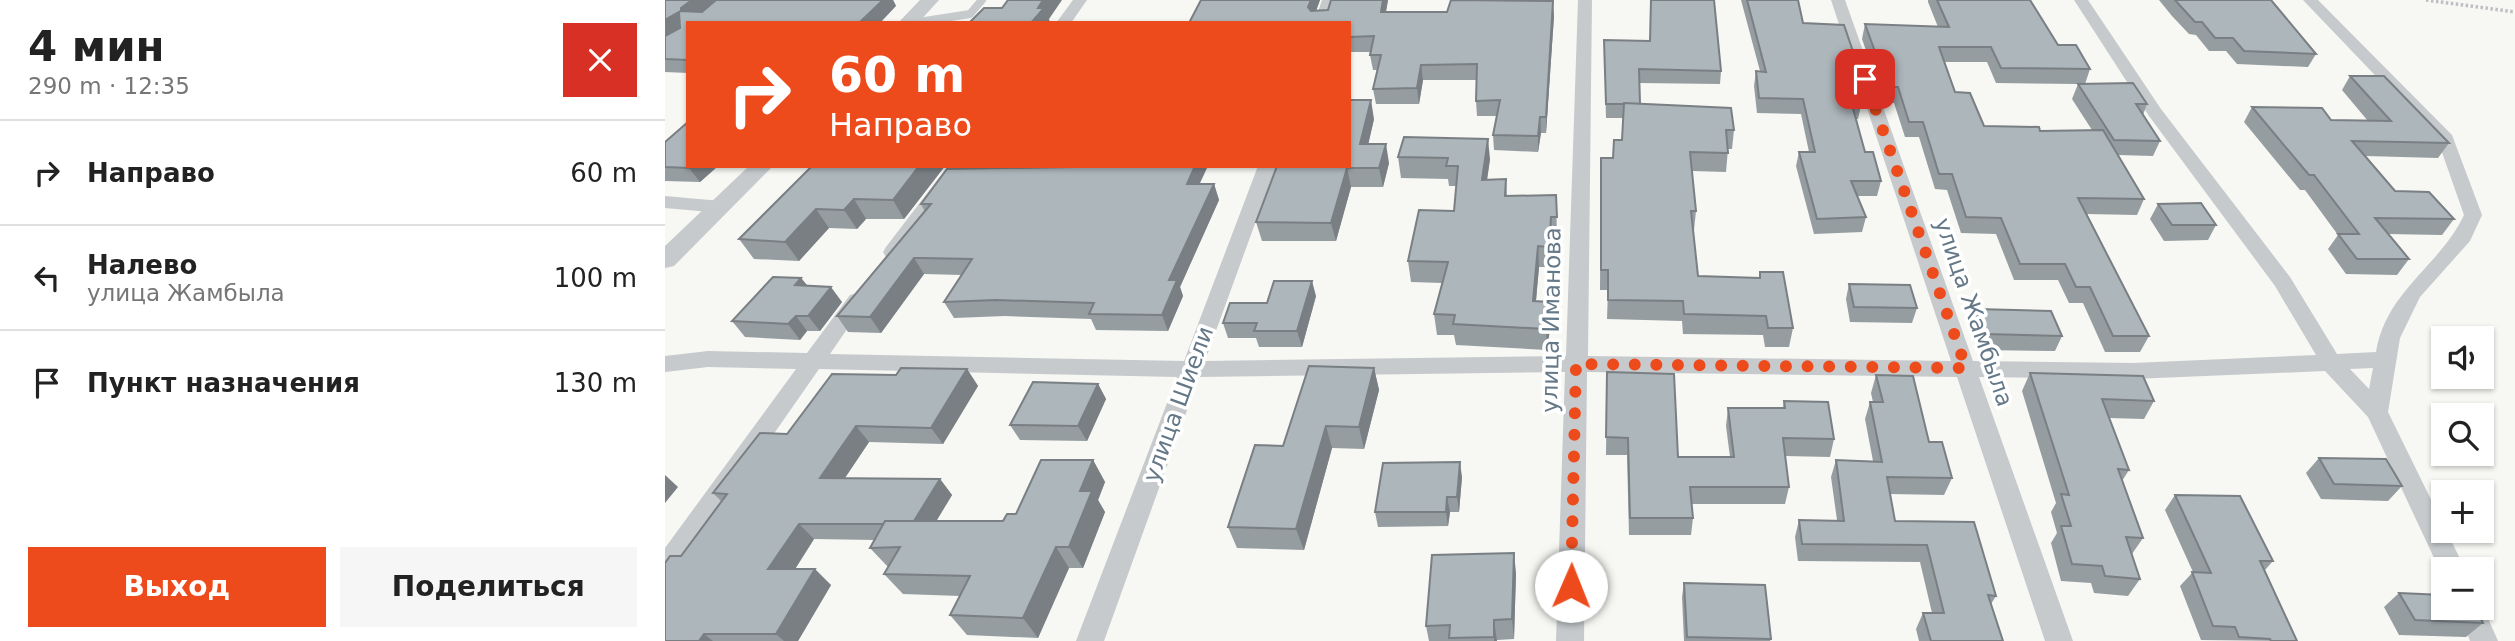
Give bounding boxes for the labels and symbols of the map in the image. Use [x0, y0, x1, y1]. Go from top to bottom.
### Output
pin [1835, 49, 1895, 109]
street label: улица Жамбыла [1930, 214, 2018, 410]
street label: улица Иманова [1536, 227, 1566, 413]
street label: улица Шиели [1138, 323, 1218, 485]
position arrow [1534, 549, 1608, 623]

